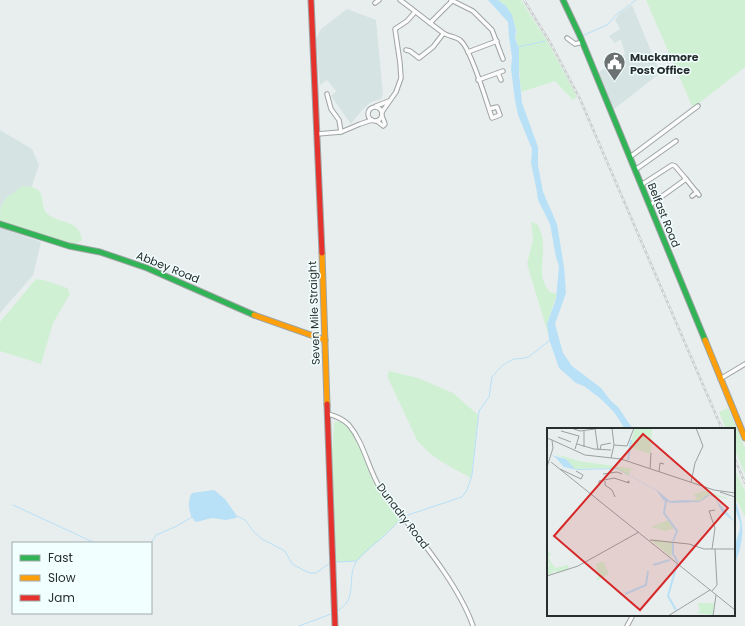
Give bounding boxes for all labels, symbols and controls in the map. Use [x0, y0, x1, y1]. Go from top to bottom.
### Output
place label: Muckamore Post Office [630, 49, 699, 78]
public building icon: Muckamore Post Office [602, 50, 628, 83]
street label: Belfast Road [644, 180, 684, 250]
street label: Abbey Road [134, 247, 202, 287]
street label: Seven Mile Straight [304, 261, 324, 365]
inset map [547, 428, 735, 616]
street label: Dunadry Road [373, 480, 433, 552]
legend [12, 542, 152, 614]
text: Fast [48, 549, 73, 566]
text: Slow [48, 569, 76, 586]
text: Jam [48, 589, 75, 606]

